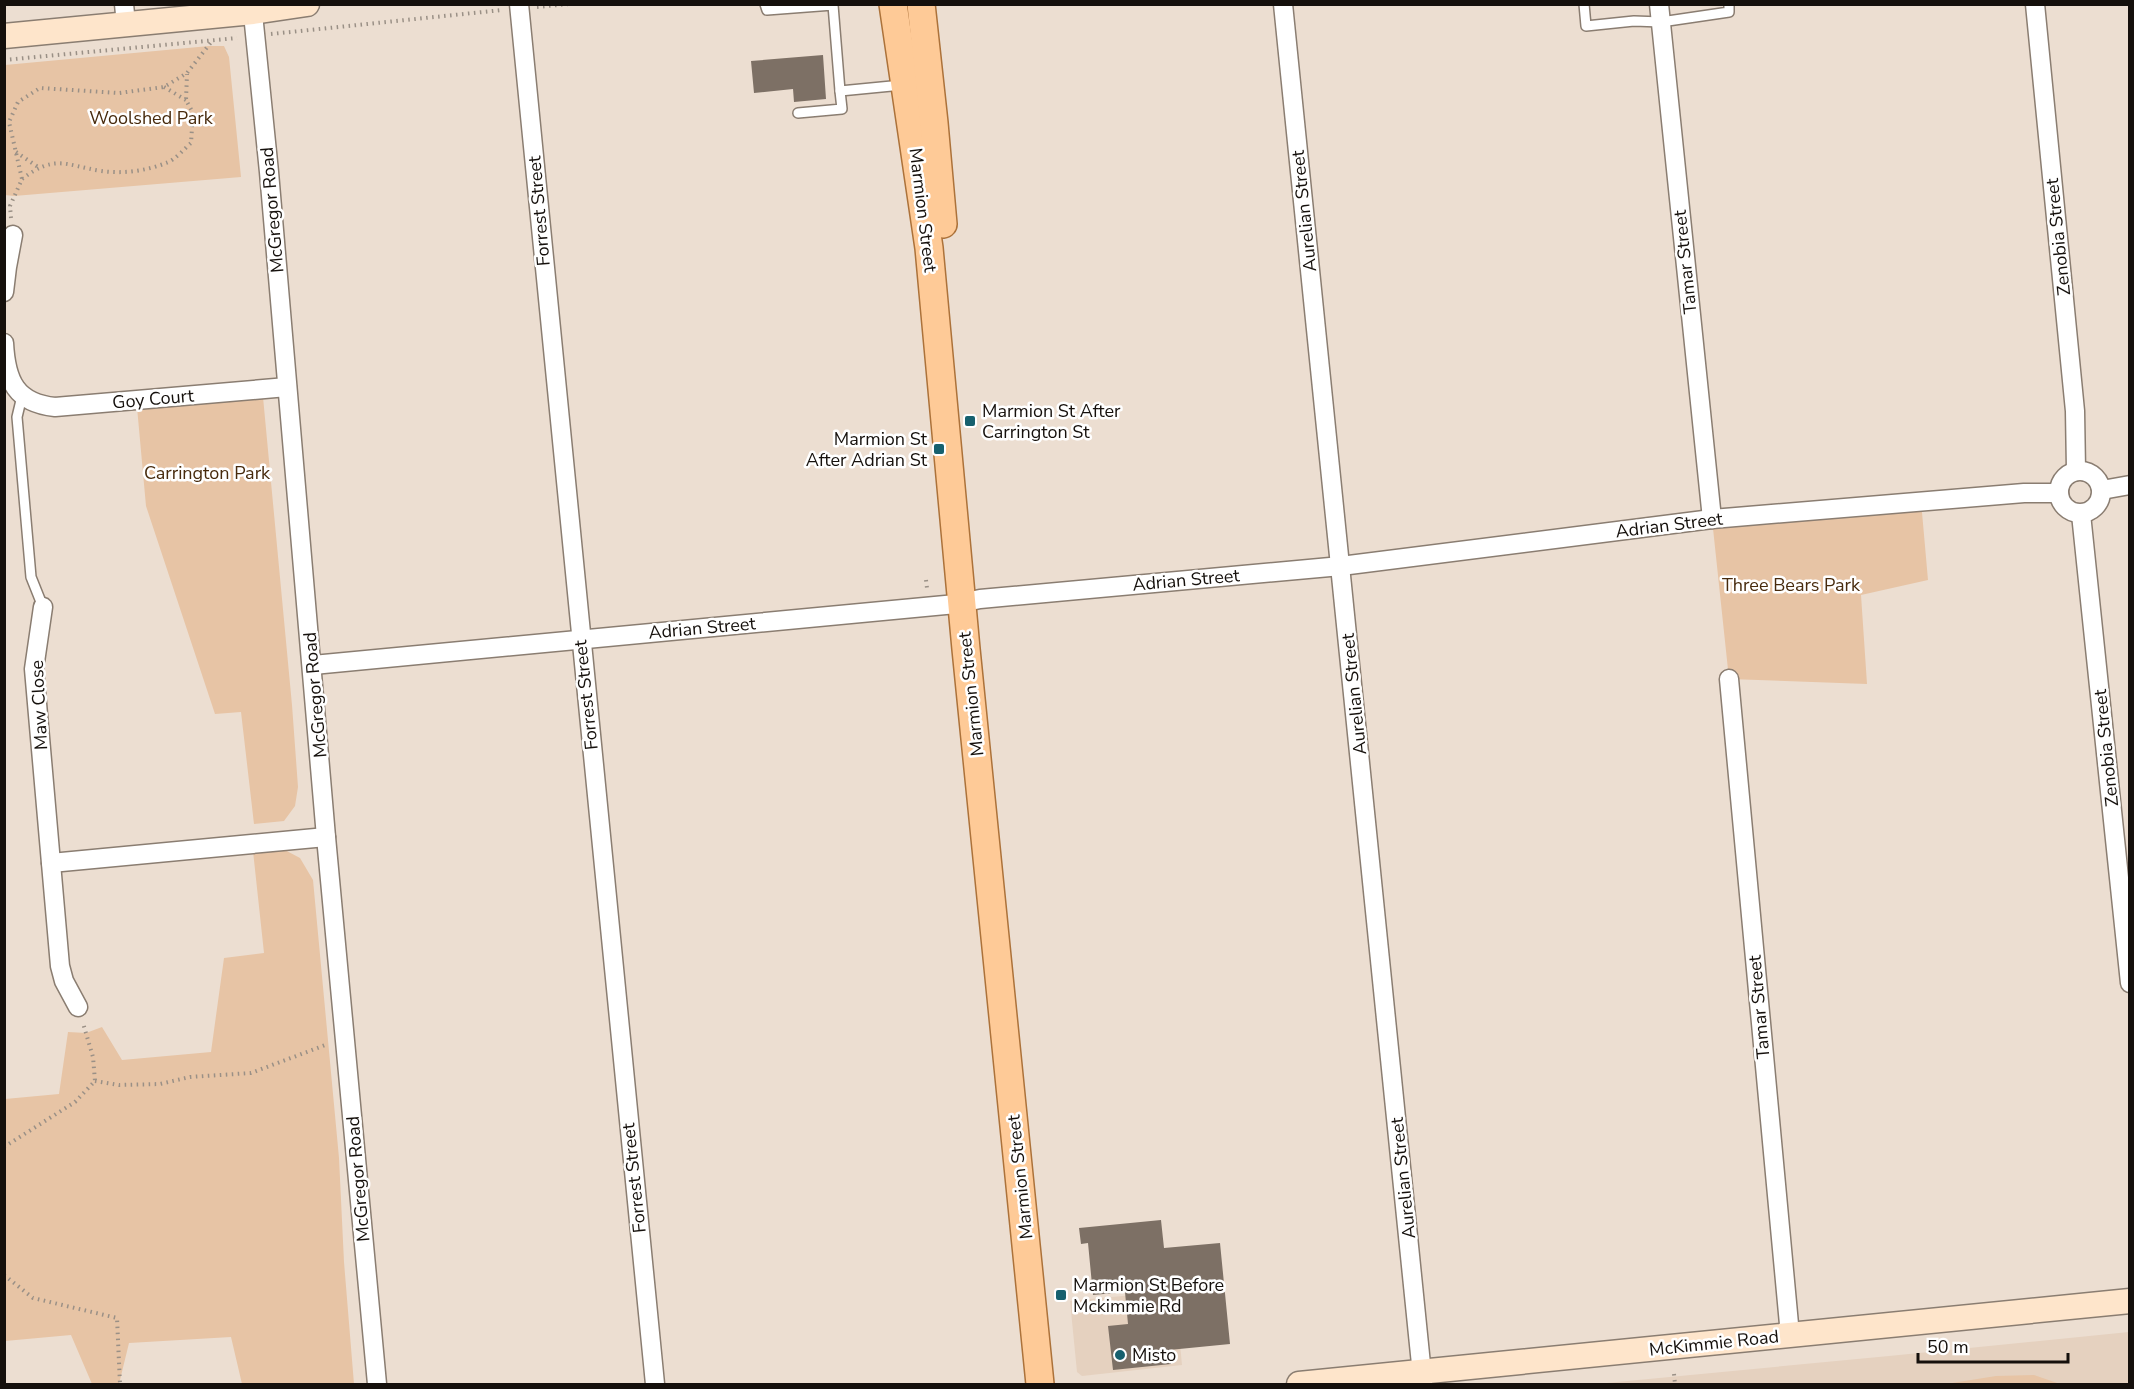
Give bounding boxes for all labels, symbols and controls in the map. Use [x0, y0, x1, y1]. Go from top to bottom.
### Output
park label: Woolshed Park [89, 106, 214, 130]
street label: McGregor Road [255, 146, 289, 274]
street label: Marmion Street [903, 147, 943, 274]
street label: Aurelian Street [1286, 148, 1322, 273]
street label: Forrest Street [522, 154, 556, 267]
street label: Zenobia Street [2040, 176, 2076, 297]
street label: Tamar Street [1668, 208, 1702, 315]
street label: Goy Court [111, 383, 195, 415]
place label: Marmion St After Carrington St [982, 399, 1121, 444]
marker: Marmion St After Carrington St [963, 414, 977, 428]
place label: Marmion St After Adrian St [806, 427, 928, 472]
marker: Marmion St After Adrian St [932, 442, 946, 456]
park label: Carrington Park [144, 461, 271, 485]
street label: Adrian Street [1614, 506, 1725, 543]
street label: Adrian Street [1131, 563, 1241, 597]
park label: Three Bears Park [1722, 573, 1861, 597]
street label: Adrian Street [647, 611, 757, 645]
street label: Marmion Street [952, 630, 989, 757]
street label: McGregor Road [298, 631, 332, 759]
street label: Aurelian Street [1336, 631, 1372, 756]
street label: Forrest Street [568, 638, 604, 751]
street label: Maw Close [25, 659, 53, 751]
street label: Zenobia Street [2088, 687, 2124, 808]
street label: Tamar Street [1742, 953, 1775, 1060]
street label: Marmion Street [1001, 1113, 1038, 1240]
street label: McGregor Road [341, 1115, 375, 1243]
street label: Aurelian Street [1385, 1115, 1421, 1240]
street label: Forrest Street [616, 1121, 652, 1234]
place label: Marmion St Before Mckimmie Rd [1073, 1273, 1224, 1318]
marker: Marmion St Before Mckimmie Rd [1054, 1288, 1068, 1302]
street label: McKimmie Road [1648, 1324, 1780, 1362]
scale bar [1918, 1326, 2068, 1364]
text: 50 m [1927, 1335, 1969, 1359]
place label: Misto [1132, 1343, 1176, 1367]
marker: Misto [1113, 1348, 1127, 1362]

